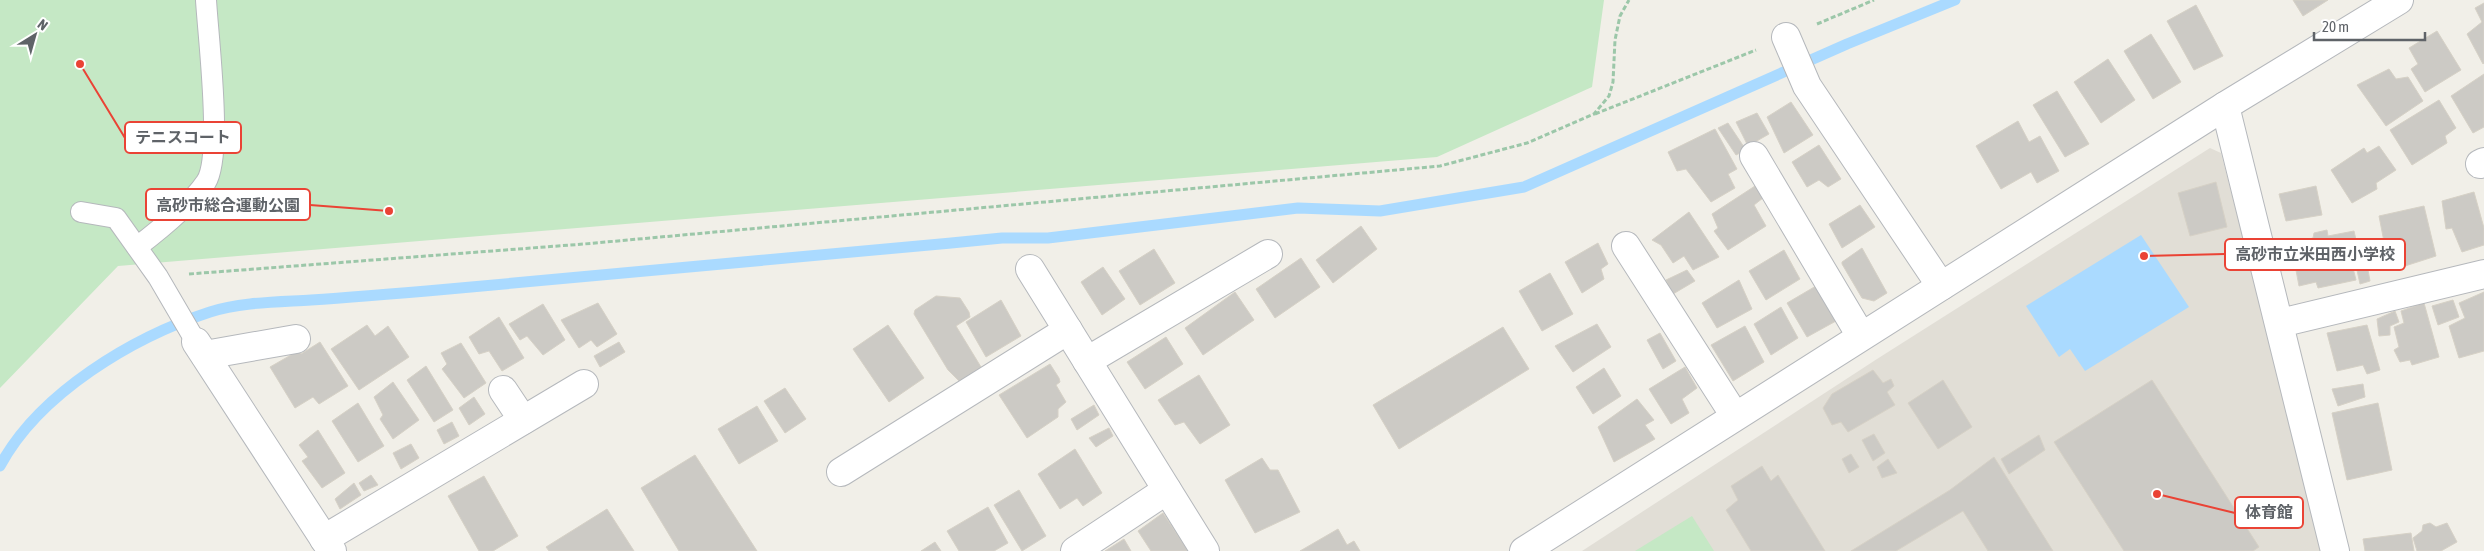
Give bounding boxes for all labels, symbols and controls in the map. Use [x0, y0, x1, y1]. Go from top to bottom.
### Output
north arrow [10, 10, 60, 60]
scale bar [2314, 10, 2425, 42]
text: N [35, 16, 51, 33]
text: 20 m [2322, 18, 2349, 35]
callout: テニスコート [125, 122, 241, 153]
text: テニスコート [135, 128, 231, 146]
callout: 高砂市総合運動公園 [146, 189, 310, 220]
text: 高砂市総合運動公園 [156, 196, 300, 214]
callout: 高砂市立米田西小学校 [2225, 239, 2405, 270]
text: 高砂市立米田西小学校 [2235, 245, 2395, 263]
callout: 体育館 [2235, 497, 2303, 528]
text: 体育館 [2245, 503, 2293, 521]

